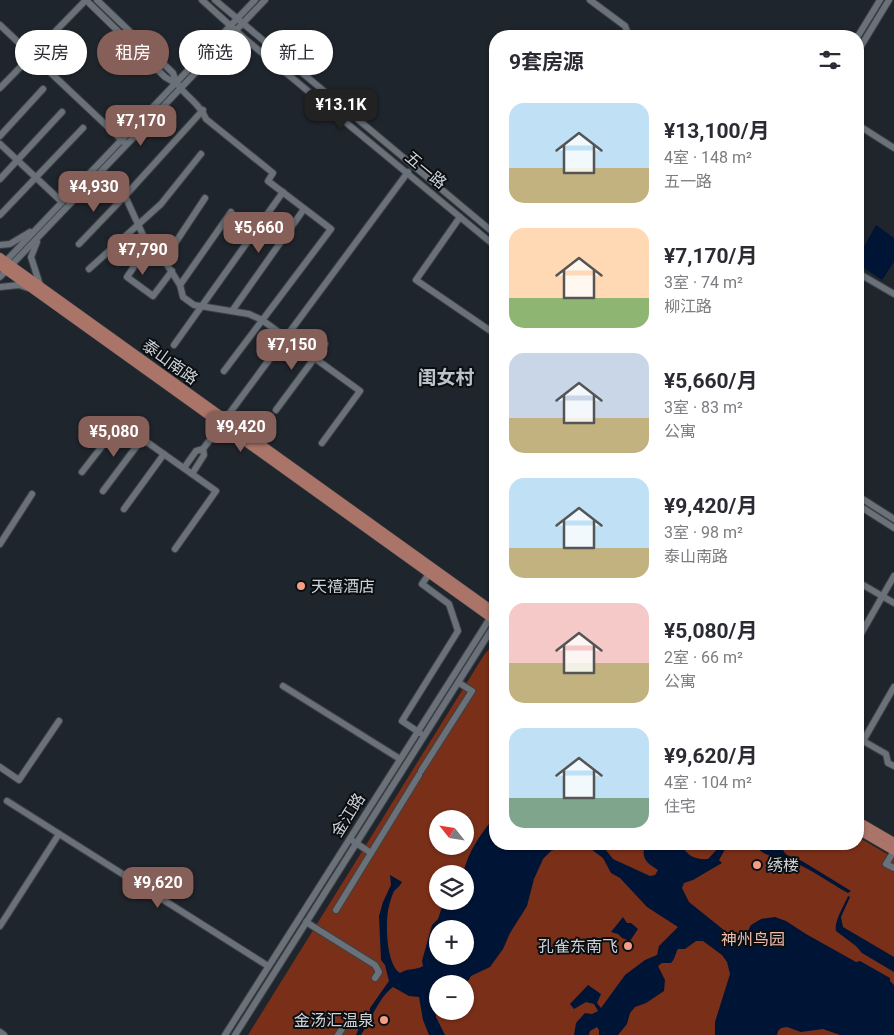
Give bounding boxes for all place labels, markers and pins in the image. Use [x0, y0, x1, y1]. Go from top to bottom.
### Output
pin: ¥13.1K [300, 88, 382, 131]
pin: ¥7,170 [100, 104, 182, 147]
pin: ¥4,930 [53, 170, 135, 213]
pin: ¥5,660 [218, 212, 300, 254]
pin: ¥7,790 [102, 234, 184, 276]
pin: ¥7,150 [251, 328, 333, 371]
pin: ¥9,420 [200, 410, 282, 453]
pin: ¥5,080 [73, 416, 155, 458]
place label: 天禧酒店 [311, 577, 375, 596]
marker: 天禧酒店 [295, 580, 307, 592]
place label: 绣楼 [767, 856, 799, 875]
marker: 绣楼 [751, 859, 763, 871]
pin: ¥9,620 [117, 866, 199, 909]
place label: 孔雀东南飞 [538, 937, 618, 956]
marker: 孔雀东南飞 [622, 940, 634, 952]
place label: 金汤汇温泉 [294, 1011, 374, 1030]
marker: 金汤汇温泉 [378, 1014, 390, 1026]

